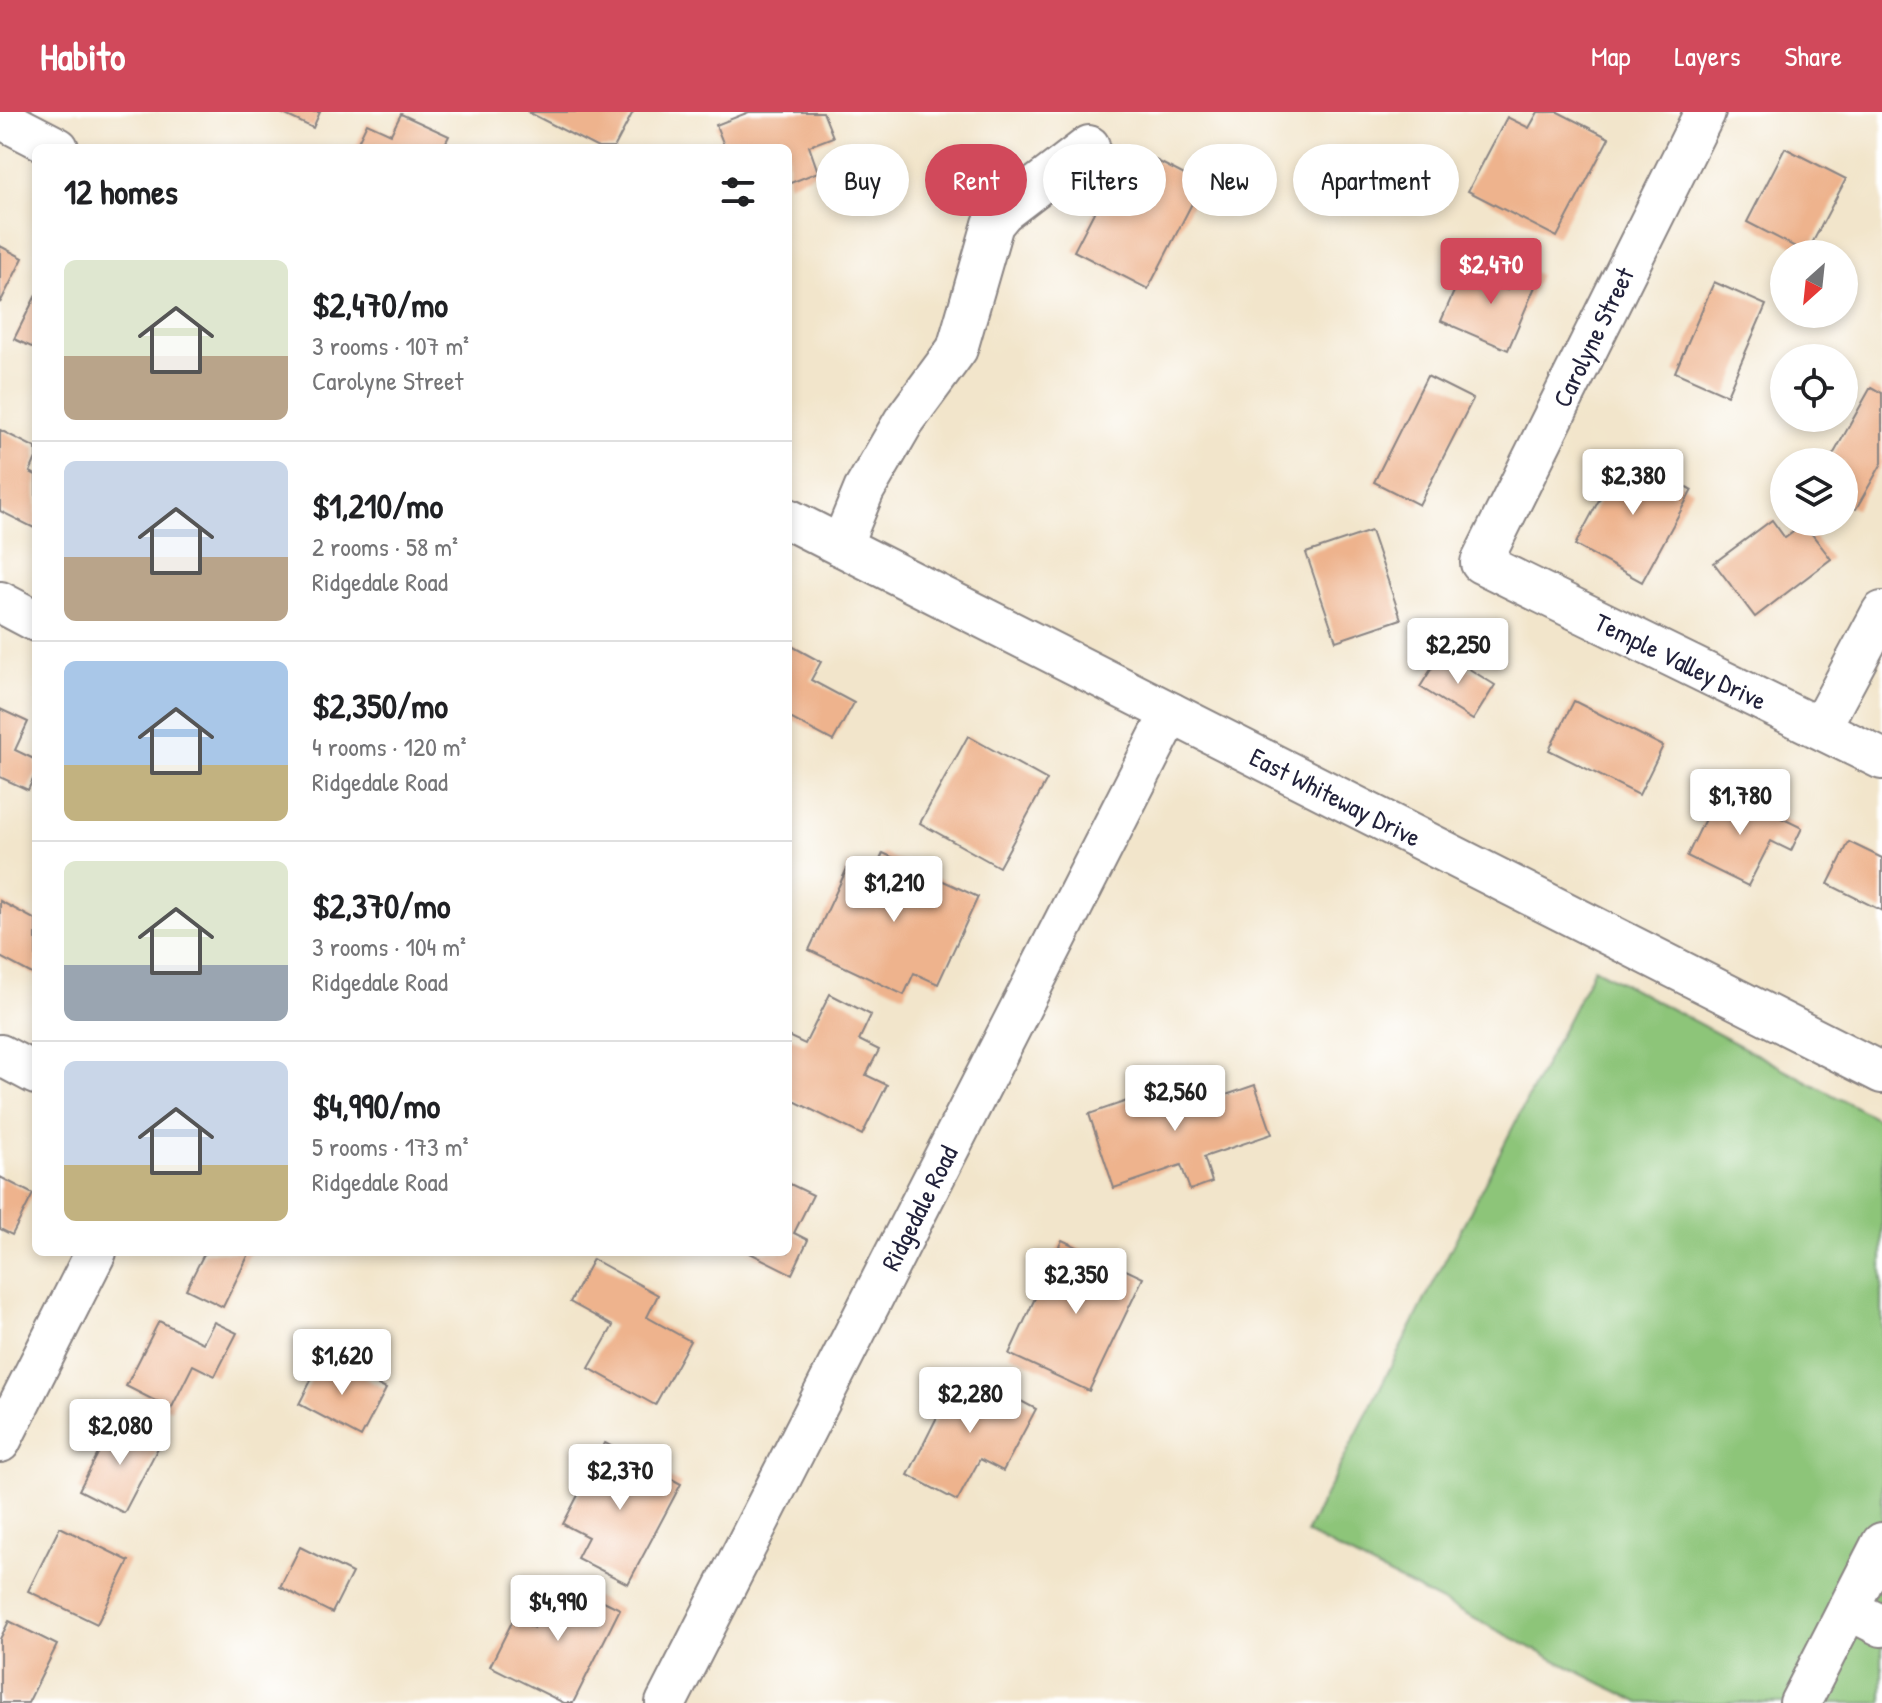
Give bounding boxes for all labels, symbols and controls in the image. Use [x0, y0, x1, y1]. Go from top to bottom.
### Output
text: Habito [40, 30, 125, 82]
text: Map [1591, 37, 1631, 75]
text: Layers [1675, 37, 1740, 75]
text: Share [1784, 37, 1842, 75]
chip: Buy [816, 144, 909, 216]
chip: Rent [925, 144, 1027, 216]
chip: Filters [1043, 144, 1166, 216]
chip: New [1182, 144, 1277, 216]
chip: Apartment [1293, 144, 1459, 216]
text: 12 homes [64, 169, 178, 215]
icon: filters [716, 170, 760, 214]
pin: $2,470 [1426, 238, 1556, 306]
north arrow [1770, 240, 1858, 328]
map controls [1770, 240, 1858, 536]
text: $2,470 [1459, 246, 1523, 281]
street label: Carolyne Street [1544, 260, 1642, 413]
text: $2,470/mo [312, 282, 448, 328]
icon: home [128, 292, 224, 388]
text: 3 rooms · 107 m² [312, 328, 469, 363]
button: locate [1770, 344, 1858, 432]
text: Carolyne Street [312, 363, 463, 398]
button: layers [1770, 448, 1858, 536]
pin: $2,380 [1568, 449, 1698, 517]
text: $2,380 [1600, 457, 1666, 492]
text: $1,210/mo [312, 483, 443, 529]
icon: home [128, 493, 224, 589]
text: 2 rooms · 58 m² [312, 529, 458, 564]
text: Ridgedale Road [312, 564, 448, 599]
street label: Temple Valley Drive [1589, 604, 1773, 717]
pin: $2,250 [1393, 618, 1523, 686]
text: $2,250 [1425, 626, 1491, 661]
text: $2,350/mo [312, 683, 448, 729]
icon: home [128, 693, 224, 789]
text: 4 rooms · 120 m² [312, 729, 466, 764]
street label: East Whiteway Drive [1244, 739, 1427, 854]
text: Ridgedale Road [312, 764, 448, 799]
pin: $1,780 [1675, 769, 1805, 837]
text: $1,780 [1708, 777, 1772, 812]
pin: $1,210 [829, 856, 959, 924]
text: $1,210 [863, 864, 925, 899]
text: $2,370/mo [312, 883, 451, 929]
icon: home [128, 893, 224, 989]
text: 3 rooms · 104 m² [312, 929, 466, 964]
text: Ridgedale Road [312, 964, 448, 999]
pin: $2,560 [1110, 1065, 1240, 1133]
text: $2,560 [1143, 1073, 1207, 1108]
text: $4,990/mo [312, 1083, 440, 1129]
icon: home [128, 1093, 224, 1189]
text: 5 rooms · 173 m² [312, 1129, 468, 1164]
street label: Ridgedale Road [872, 1139, 965, 1276]
text: Ridgedale Road [312, 1164, 448, 1199]
pin: $2,350 [1011, 1248, 1141, 1316]
text: $2,350 [1044, 1256, 1108, 1291]
pin: $1,620 [277, 1329, 407, 1397]
text: $1,620 [311, 1337, 373, 1372]
pin: $2,280 [905, 1367, 1035, 1435]
text: $2,280 [937, 1375, 1003, 1410]
pin: $2,080 [55, 1399, 185, 1467]
text: $2,080 [87, 1407, 153, 1442]
pin: $2,370 [555, 1444, 685, 1512]
text: $2,370 [587, 1452, 653, 1487]
pin: $4,990 [493, 1575, 623, 1643]
text: $4,990 [529, 1583, 587, 1618]

